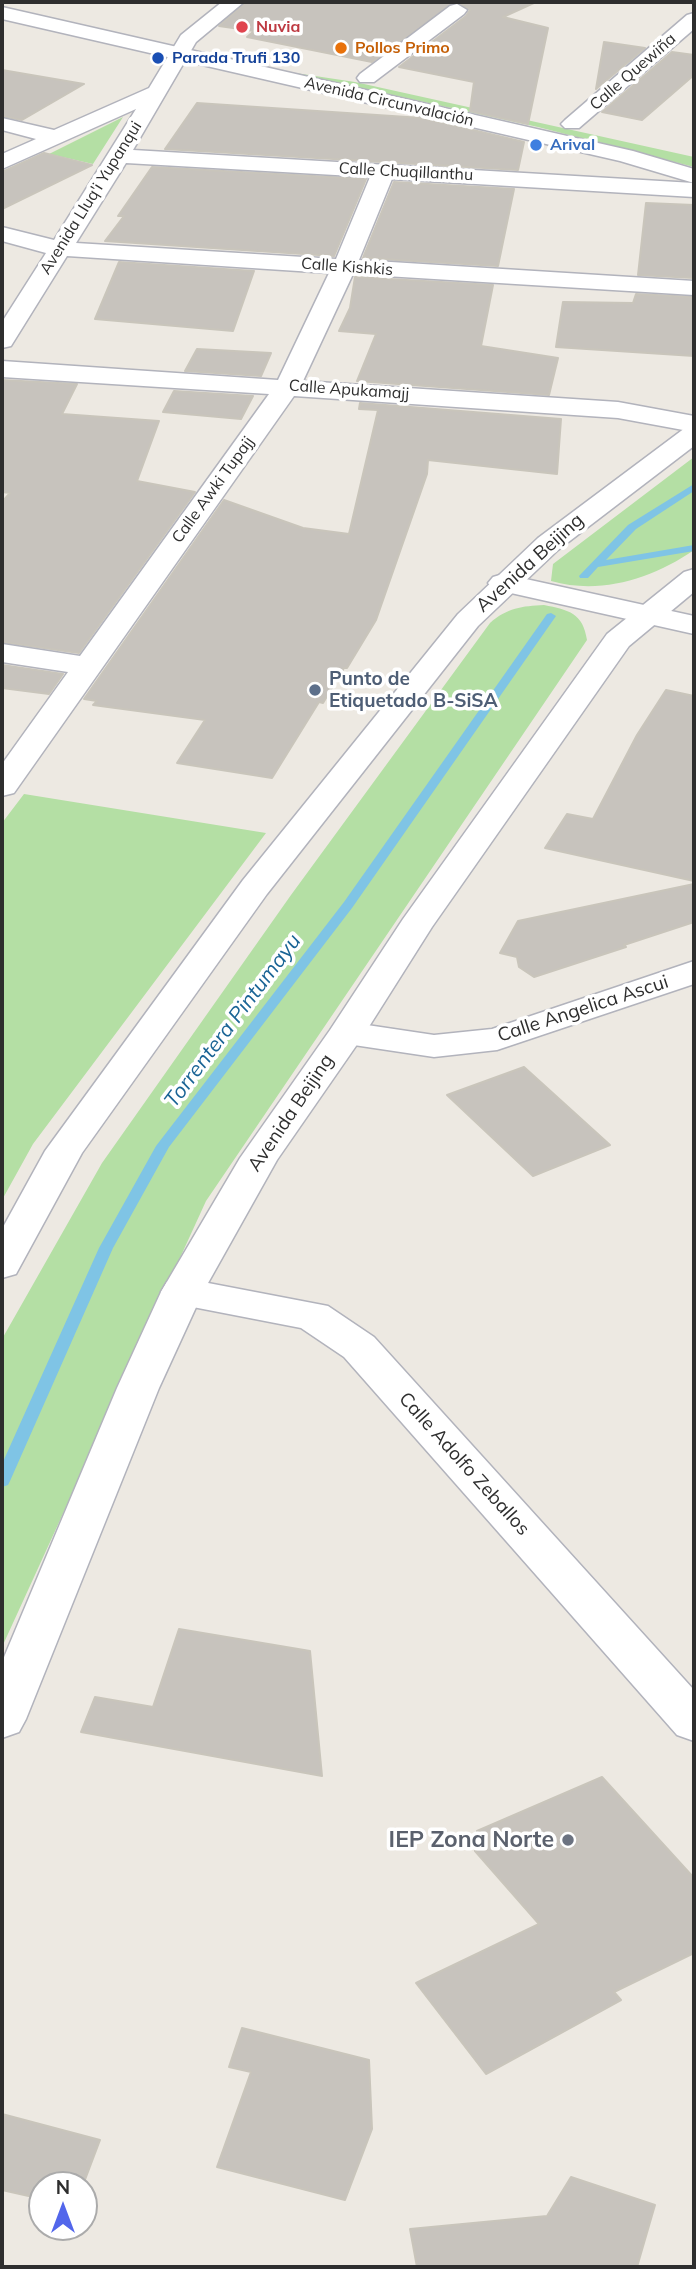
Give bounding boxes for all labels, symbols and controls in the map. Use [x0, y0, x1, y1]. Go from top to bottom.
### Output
place label: Nuvia [256, 17, 300, 37]
marker: Nuvia [234, 19, 250, 35]
street label: Calle Quewiña [586, 29, 680, 115]
place label: Pollos Primo [355, 38, 450, 58]
marker: Pollos Primo [333, 40, 349, 56]
place label: Parada Trufi 130 [172, 48, 300, 68]
marker: Parada Trufi 130 [150, 50, 166, 66]
street label: Avenida Circunvalación [302, 73, 476, 131]
street label: Avenida Lluq'i Yupanqui [36, 118, 146, 278]
place label: Arival [550, 135, 595, 155]
marker: Arival [528, 137, 544, 153]
street label: Calle Chuqillanthu [338, 159, 474, 185]
street label: Calle Kishkis [300, 254, 394, 280]
street label: Calle Apukamajj [288, 376, 410, 404]
street label: Calle Awki Tupajj [168, 433, 258, 547]
street label: Avenida Beijing [472, 509, 588, 617]
place label: Punto de Etiquetado B-SiSA [329, 668, 498, 712]
marker: Punto de Etiquetado B-SiSA [307, 682, 323, 698]
water label: Torrentera Pintumayu [159, 929, 307, 1113]
street label: Calle Angelica Ascui [495, 971, 671, 1047]
street label: Avenida Beijing [243, 1050, 339, 1176]
street label: Calle Adolfo Zeballos [394, 1388, 534, 1540]
place label: IEP Zona Norte [389, 1826, 554, 1854]
marker: IEP Zona Norte [560, 1832, 576, 1848]
north arrow [28, 2171, 98, 2241]
text: N [56, 2175, 70, 2199]

